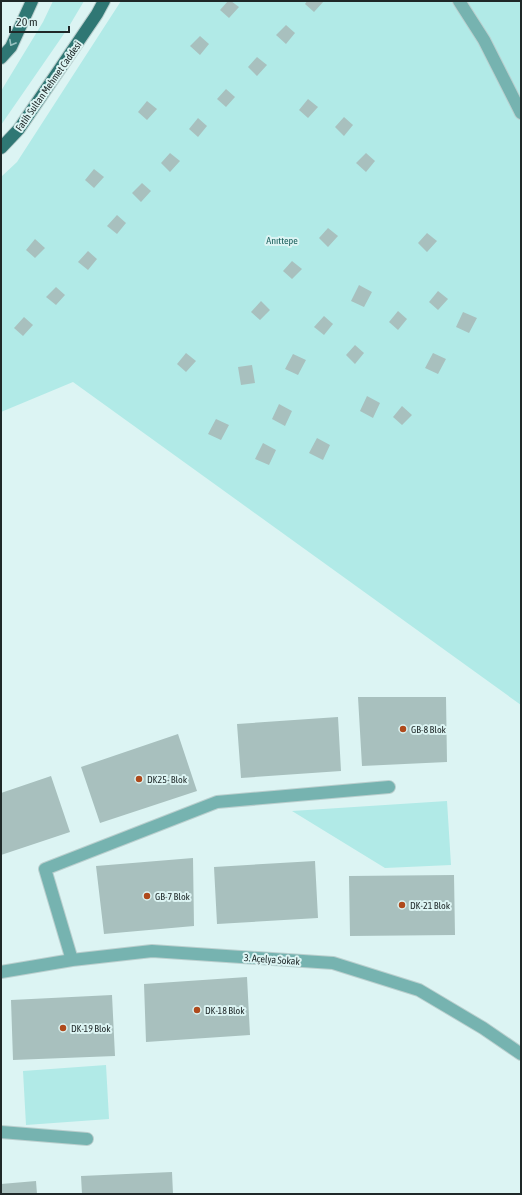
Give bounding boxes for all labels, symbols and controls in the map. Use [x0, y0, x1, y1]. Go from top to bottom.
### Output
scale bar [10, 8, 69, 34]
text: 20 m [16, 15, 38, 29]
one-way arrow [9, 39, 16, 46]
street label: Fatih Sultan Mehmet Caddesi [13, 40, 83, 133]
park label: Anıttepe [266, 235, 298, 246]
marker: GB-8 Blok [398, 724, 408, 734]
place label: GB-8 Blok [411, 724, 447, 735]
marker: DK25- Blok [134, 774, 144, 784]
place label: DK25- Blok [147, 774, 188, 785]
marker: GB-7 Blok [142, 891, 152, 901]
place label: GB-7 Blok [155, 891, 191, 902]
marker: DK-21 Blok [397, 900, 407, 910]
place label: DK-21 Blok [410, 900, 451, 911]
street label: 3. Açelya Sokak [244, 952, 301, 967]
marker: DK-18 Blok [192, 1005, 202, 1015]
place label: DK-18 Blok [205, 1005, 245, 1016]
marker: DK-19 Blok [58, 1023, 68, 1033]
place label: DK-19 Blok [71, 1023, 111, 1034]

